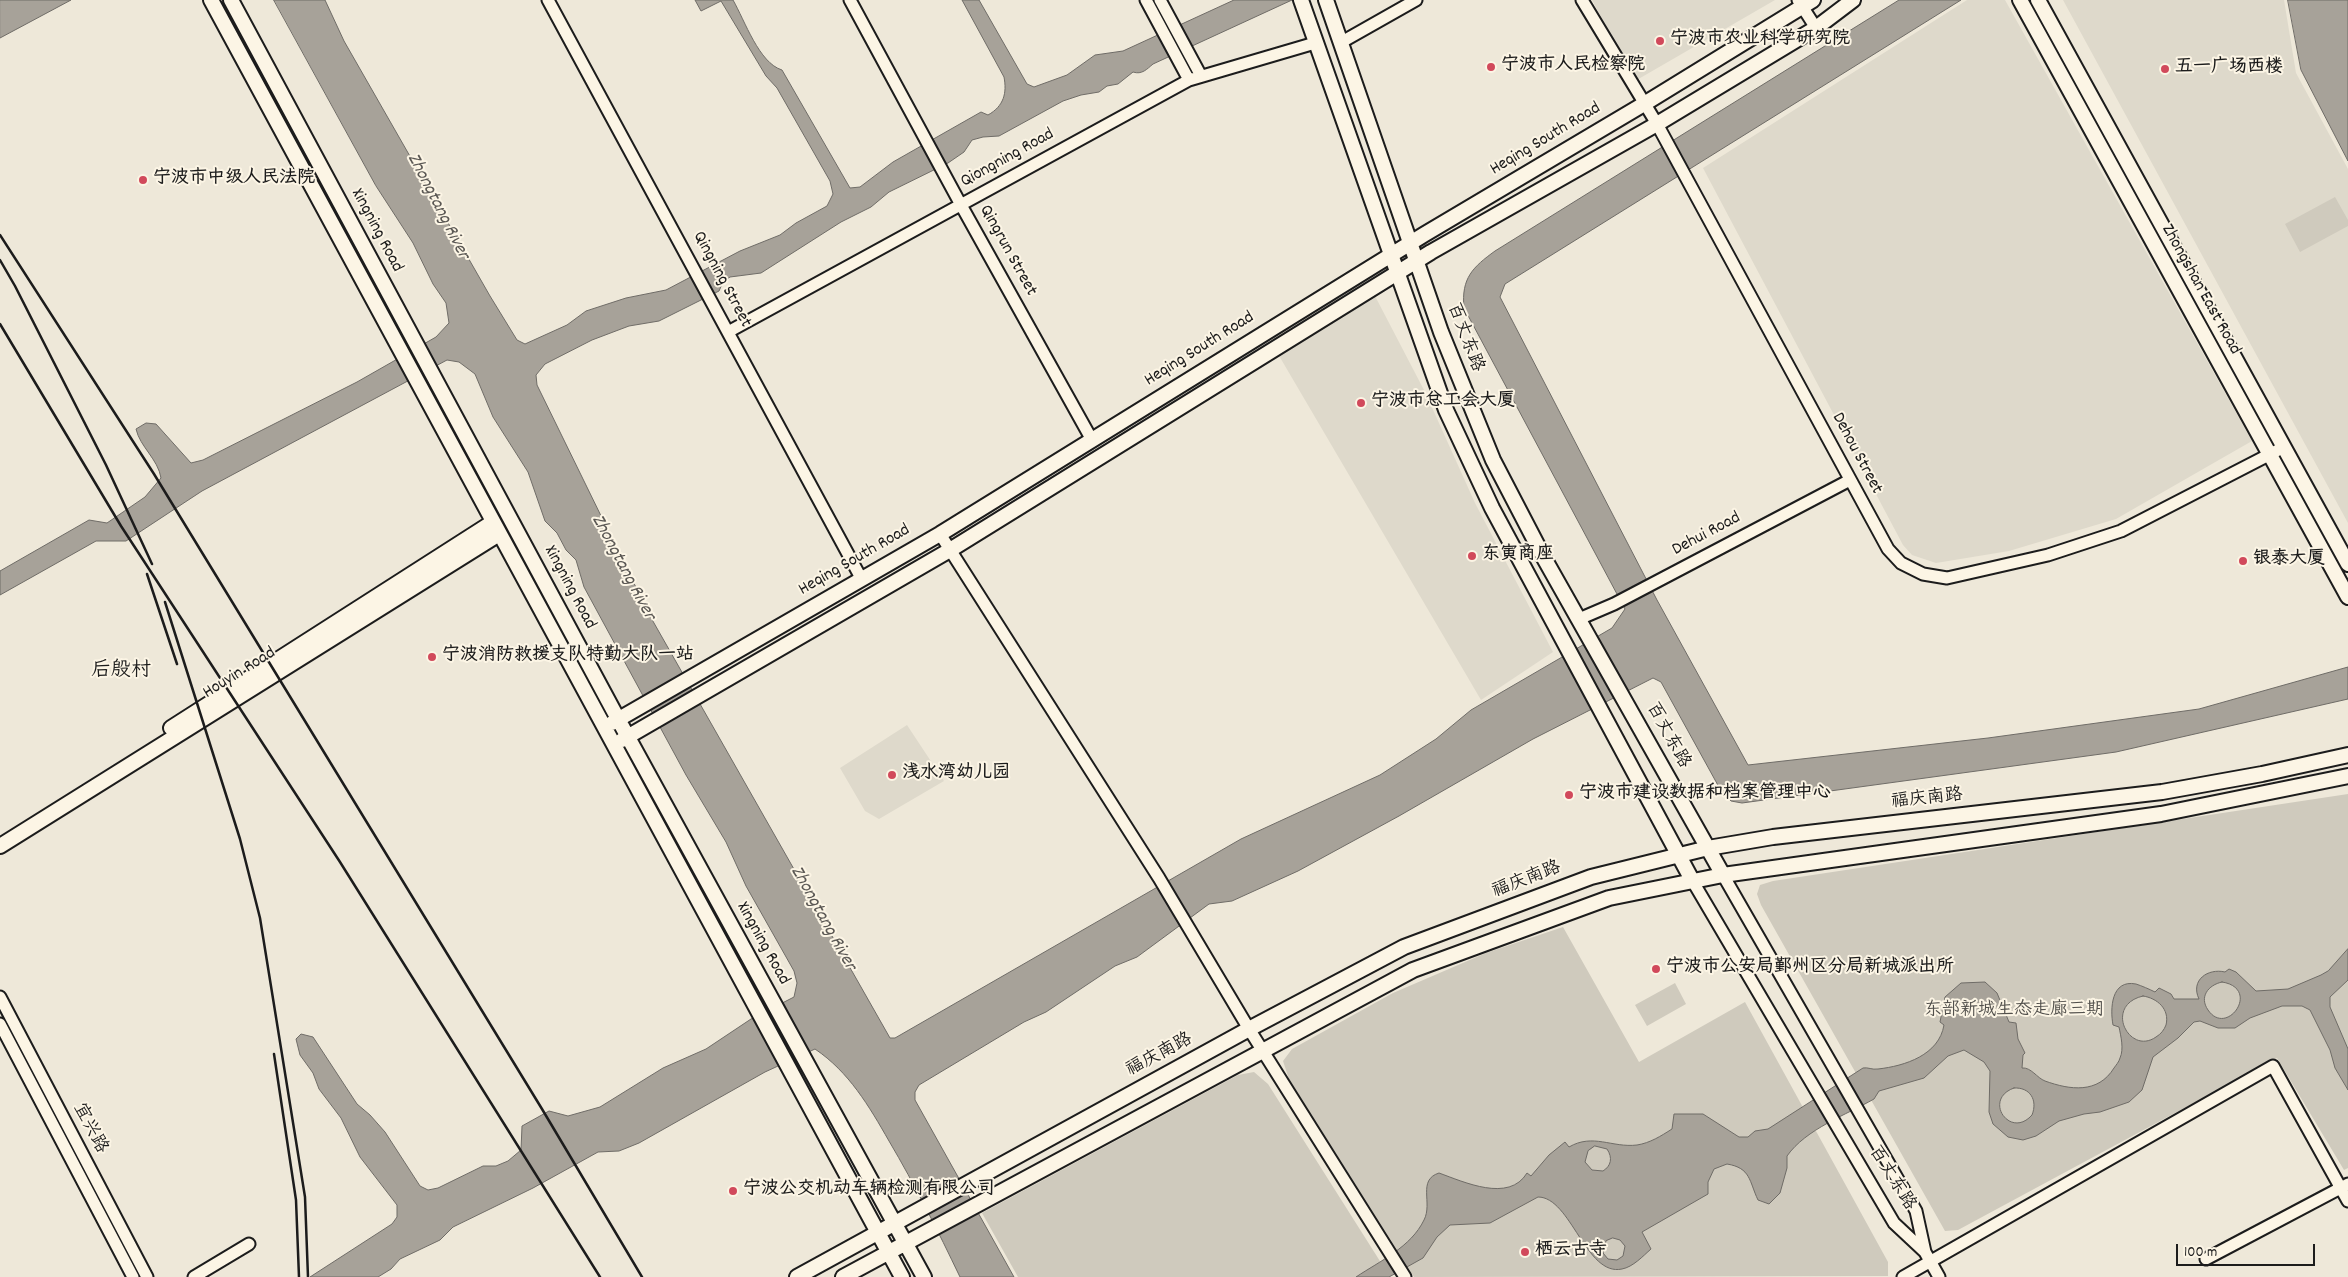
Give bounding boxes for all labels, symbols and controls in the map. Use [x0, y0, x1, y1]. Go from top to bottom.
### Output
place label: 宁波市农业科学研究院 [1670, 30, 1850, 52]
marker: 宁波市农业科学研究院 [1654, 35, 1666, 47]
place label: 宁波市人民检察院 [1501, 56, 1645, 78]
place label: 五一广场西楼 [2175, 58, 2283, 80]
marker: 宁波市人民检察院 [1485, 61, 1497, 73]
marker: 五一广场西楼 [2159, 63, 2171, 75]
street label: Heqing South Road [1487, 99, 1605, 181]
street label: Qiongning Road [957, 124, 1059, 194]
water label: Zhongtang River [400, 150, 474, 264]
place label: 宁波市中级人民法院 [153, 169, 315, 191]
marker: 宁波市中级人民法院 [137, 174, 149, 186]
street label: Xingning Road [345, 186, 407, 276]
street label: Qingrun Street [973, 202, 1041, 300]
street label: Zhongshan East Road [2155, 221, 2245, 359]
street label: Qingning Street [687, 228, 755, 332]
street label: 百丈东路 [1441, 301, 1487, 375]
street label: Heqing South Road [1141, 308, 1259, 392]
place label: 宁波市总工会大厦 [1371, 392, 1515, 414]
marker: 宁波市总工会大厦 [1355, 397, 1367, 409]
street label: Dehou Street [1826, 410, 1886, 498]
street label: Dehui Road [1669, 508, 1745, 562]
water label: Zhongtang River [585, 511, 659, 625]
street label: Heqing South Road [795, 520, 915, 602]
street label: Xingning Road [538, 543, 600, 633]
place label: 东寅商座 [1482, 545, 1554, 567]
marker: 东寅商座 [1466, 550, 1478, 562]
place label: 银泰大厦 [2253, 550, 2325, 572]
marker: 银泰大厦 [2237, 555, 2249, 567]
street label: Houyin Road [200, 643, 280, 705]
place label: 宁波消防救援支队特勤大队一站 [442, 646, 694, 668]
marker: 宁波消防救援支队特勤大队一站 [426, 651, 438, 663]
district label: 后殷村 [91, 660, 151, 684]
street label: 百丈东路 [1640, 699, 1694, 773]
place label: 浅水湾幼儿园 [902, 764, 1010, 786]
marker: 浅水湾幼儿园 [886, 769, 898, 781]
place label: 宁波市建设数据和档案管理中心 [1579, 784, 1831, 806]
street label: 福庆南路 [1890, 785, 1964, 815]
marker: 宁波市建设数据和档案管理中心 [1563, 789, 1575, 801]
street label: 福庆南路 [1490, 858, 1564, 904]
water label: Zhongtang River [784, 863, 860, 975]
street label: Xingning Road [730, 899, 794, 989]
place label: 宁波市公安局鄞州区分局新城派出所 [1666, 958, 1954, 980]
marker: 宁波市公安局鄞州区分局新城派出所 [1650, 963, 1662, 975]
park label: 东部新城生态走廊三期 [1924, 1001, 2104, 1023]
street label: 福庆南路 [1123, 1030, 1197, 1082]
street label: 宜兴路 [67, 1100, 111, 1158]
street label: 百丈东路 [1863, 1143, 1919, 1215]
place label: 宁波公交机动车辆检测有限公司 [743, 1180, 995, 1202]
marker: 宁波公交机动车辆检测有限公司 [727, 1185, 739, 1197]
scale bar [2178, 1234, 2317, 1266]
place label: 栖云古寺 [1535, 1241, 1607, 1263]
text: 100 m [2184, 1242, 2217, 1264]
marker: 栖云古寺 [1519, 1246, 1531, 1258]

